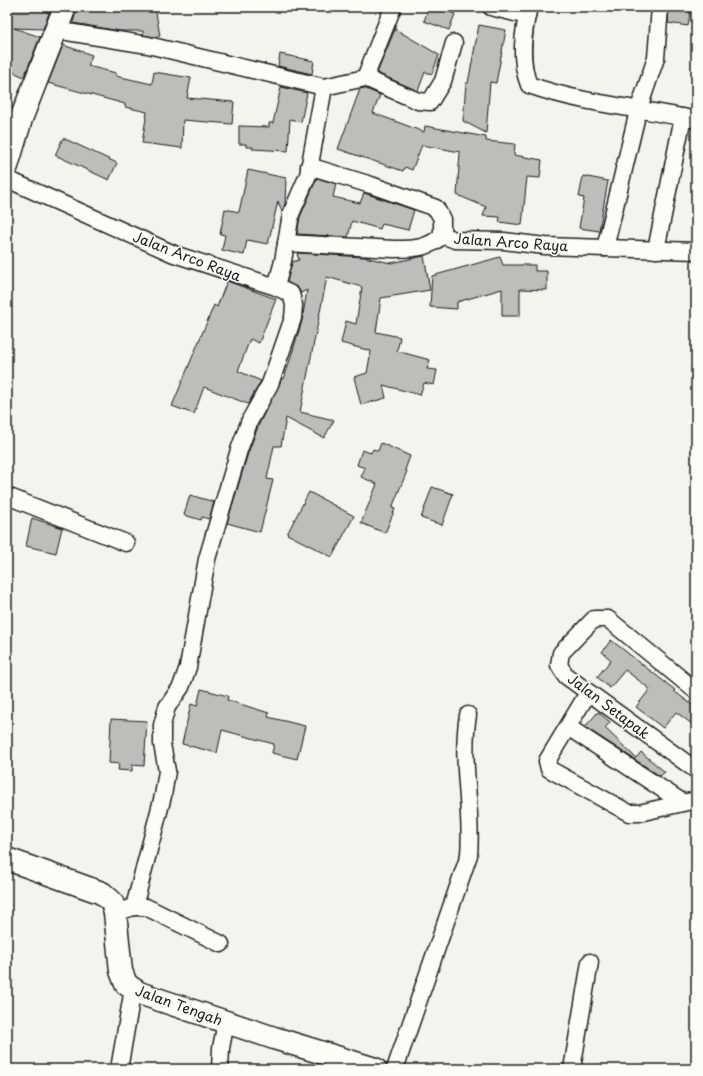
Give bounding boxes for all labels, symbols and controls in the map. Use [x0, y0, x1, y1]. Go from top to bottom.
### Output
street label: Jalan Arco Raya [130, 226, 244, 286]
street label: Jalan Arco Raya [453, 228, 569, 256]
street label: Jalan Setapak [564, 668, 655, 744]
street label: Jalan Tengah [132, 979, 226, 1031]

